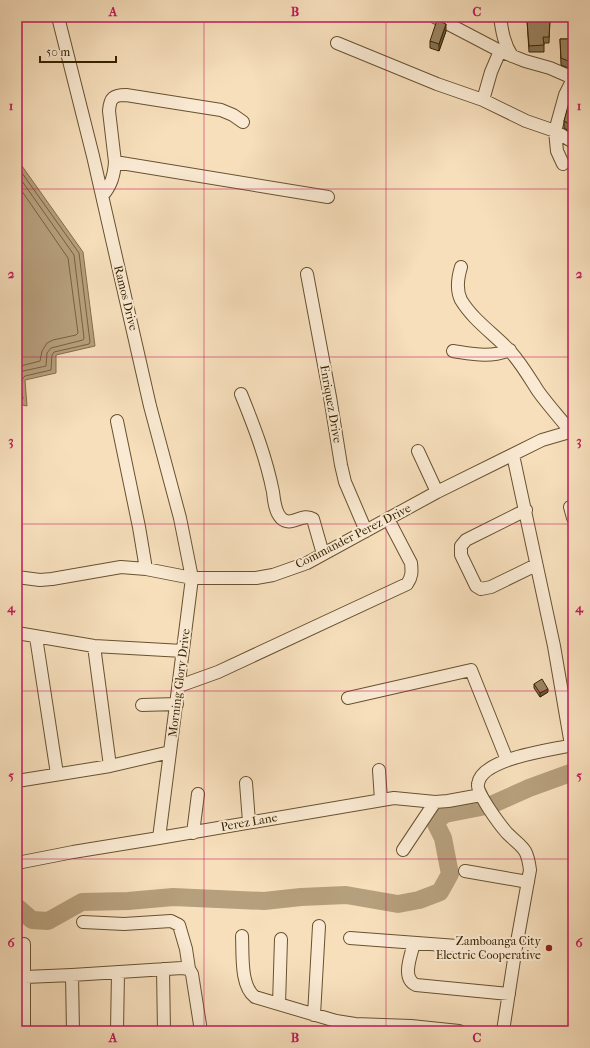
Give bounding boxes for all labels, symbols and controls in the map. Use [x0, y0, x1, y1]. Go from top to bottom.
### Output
text: A [108, 4, 118, 19]
text: B [291, 4, 300, 19]
text: C [473, 4, 482, 19]
scale bar [40, 38, 116, 64]
text: 50 m [46, 45, 70, 59]
text: 1 [9, 98, 14, 113]
text: 1 [577, 98, 582, 113]
street label: Ramos Drive [111, 264, 141, 332]
text: 2 [8, 266, 15, 281]
text: 2 [576, 266, 583, 281]
street label: Enriquez Drive [317, 364, 345, 444]
text: 3 [8, 433, 14, 449]
text: 3 [576, 433, 582, 449]
street label: Commander Perez Drive [293, 501, 413, 571]
text: 4 [6, 600, 16, 616]
text: 4 [574, 600, 584, 616]
street label: Morning Glory Drive [165, 628, 193, 738]
text: 5 [8, 768, 14, 783]
text: 5 [576, 768, 582, 783]
street label: Perez Lane [220, 810, 279, 834]
place label: Zamboanga City Electric Cooperative [436, 934, 542, 962]
text: 6 [7, 935, 15, 950]
text: 6 [575, 935, 583, 950]
marker: Zamboanga City Electric Cooperative [544, 943, 554, 953]
text: A [108, 1030, 118, 1045]
text: B [291, 1030, 300, 1045]
text: C [473, 1030, 482, 1045]

